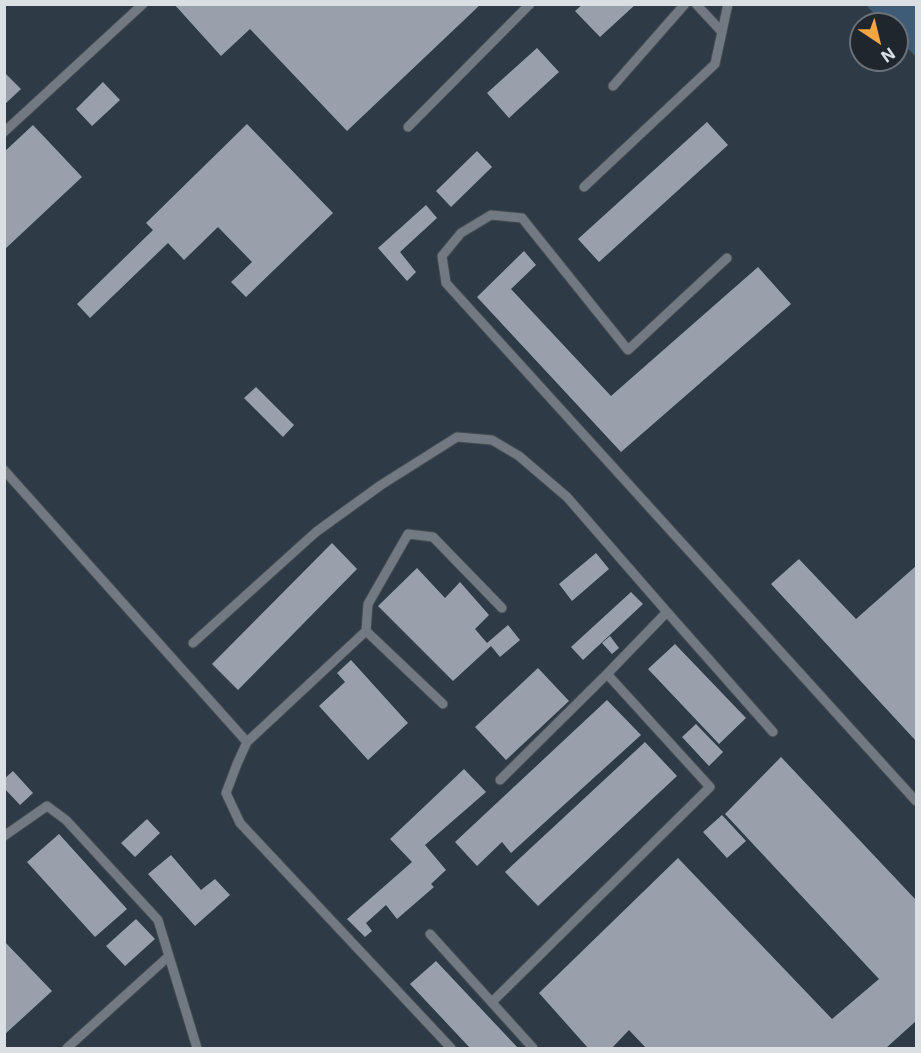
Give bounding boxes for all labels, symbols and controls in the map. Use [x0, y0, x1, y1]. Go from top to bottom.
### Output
north arrow [849, 12, 909, 72]
text: N [877, 43, 899, 67]

